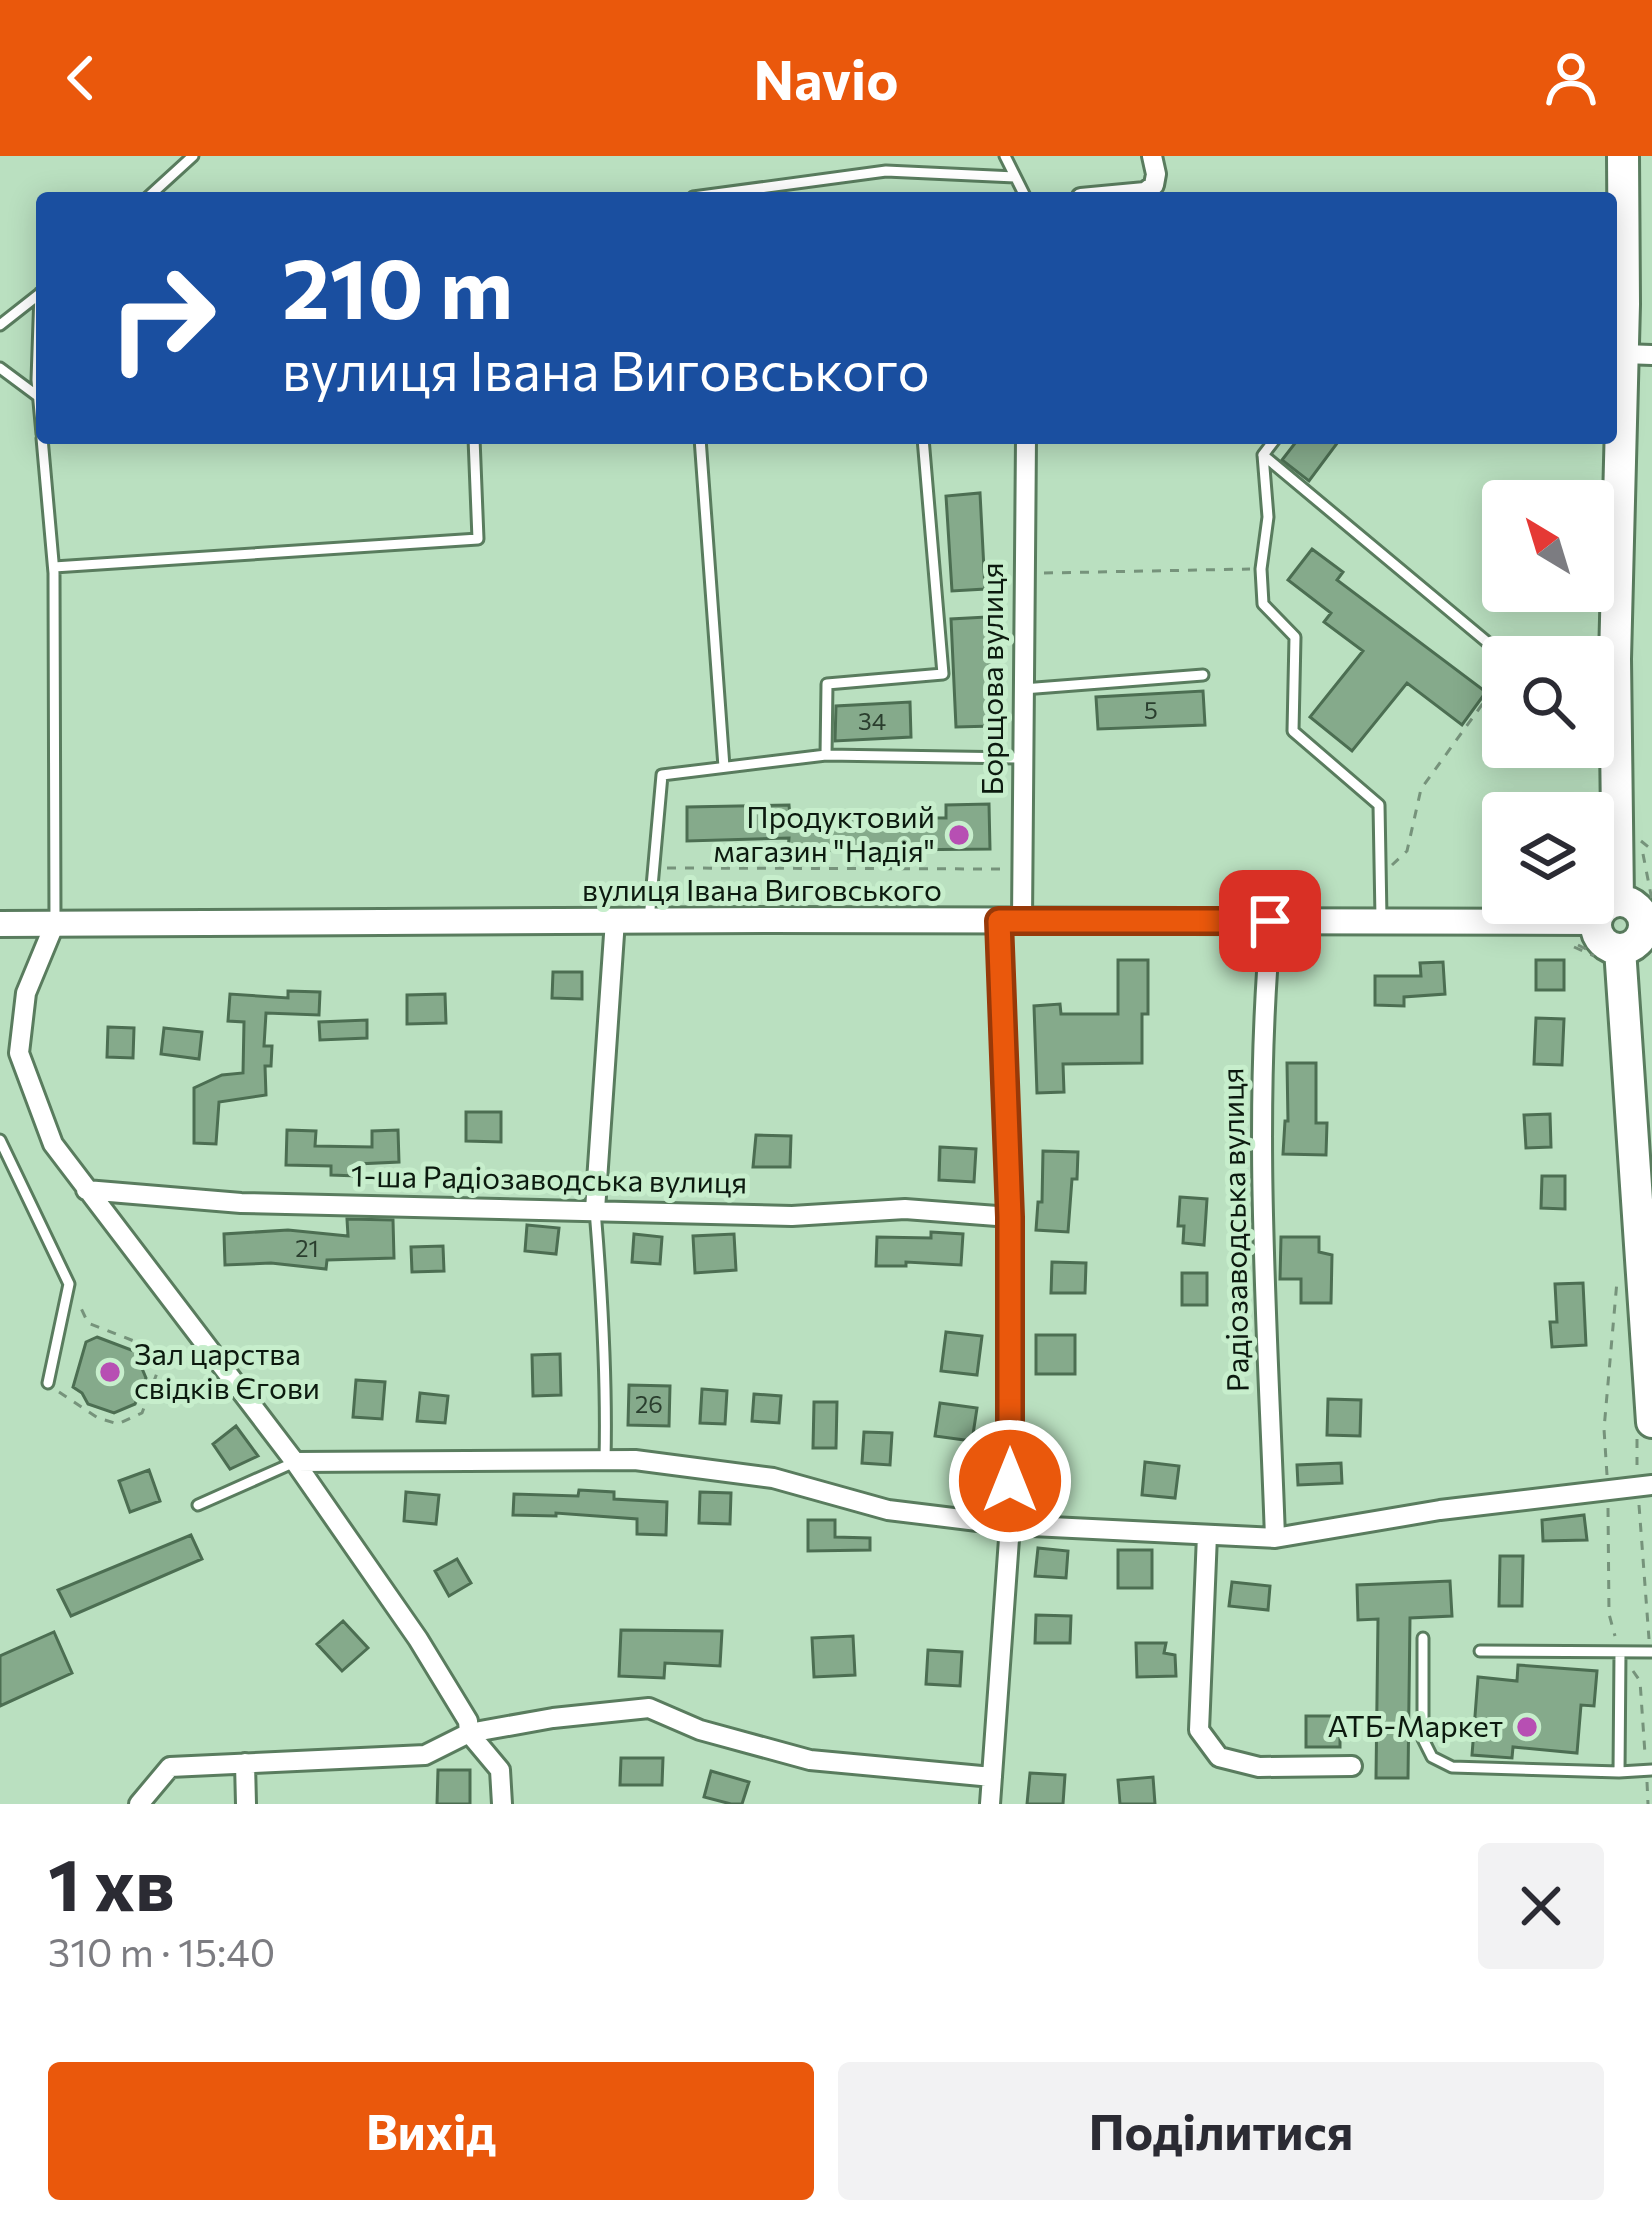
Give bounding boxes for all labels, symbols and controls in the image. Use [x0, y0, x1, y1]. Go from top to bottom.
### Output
icon: back [48, 45, 114, 111]
text: Navio [754, 45, 898, 111]
icon: person [1538, 45, 1604, 111]
text: 210 m [282, 234, 513, 336]
icon: right [84, 240, 240, 396]
text: вулиця Івана Виговського [282, 336, 930, 402]
north arrow [1482, 480, 1614, 612]
map controls [1482, 480, 1614, 924]
street label: Борщова вулиця [972, 563, 1009, 795]
button: search [1482, 636, 1614, 768]
house number: 5 [1144, 695, 1158, 724]
house number: 34 [858, 706, 886, 735]
button: layers [1482, 792, 1614, 924]
place label: Продуктовий магазин "Надія" [713, 797, 935, 868]
marker: Продуктовий магазин "Надія" [946, 822, 972, 848]
street label: вулиця Івана Виговського [582, 870, 942, 907]
pin [1219, 870, 1321, 972]
icon: arrive [1237, 888, 1303, 954]
street label: Радіозаводська вулиця [1212, 1067, 1255, 1393]
street label: 1-ша Радіозаводська вулиця [351, 1156, 747, 1199]
house number: 21 [295, 1233, 319, 1262]
place label: Зал царства свідків Єгови [134, 1334, 320, 1405]
marker: Зал царства свідків Єгови [97, 1359, 123, 1385]
house number: 26 [635, 1389, 663, 1418]
position arrow [947, 1418, 1073, 1544]
place label: АТБ-Маркет [1327, 1706, 1503, 1743]
marker: АТБ-Маркет [1514, 1714, 1540, 1740]
text: 1 хв [48, 1838, 175, 1926]
button: close [1478, 1843, 1604, 1969]
text: 310 m · 15:40 [48, 1927, 275, 1975]
button: Вихід [48, 2062, 814, 2200]
button: Поділитися [838, 2062, 1604, 2200]

